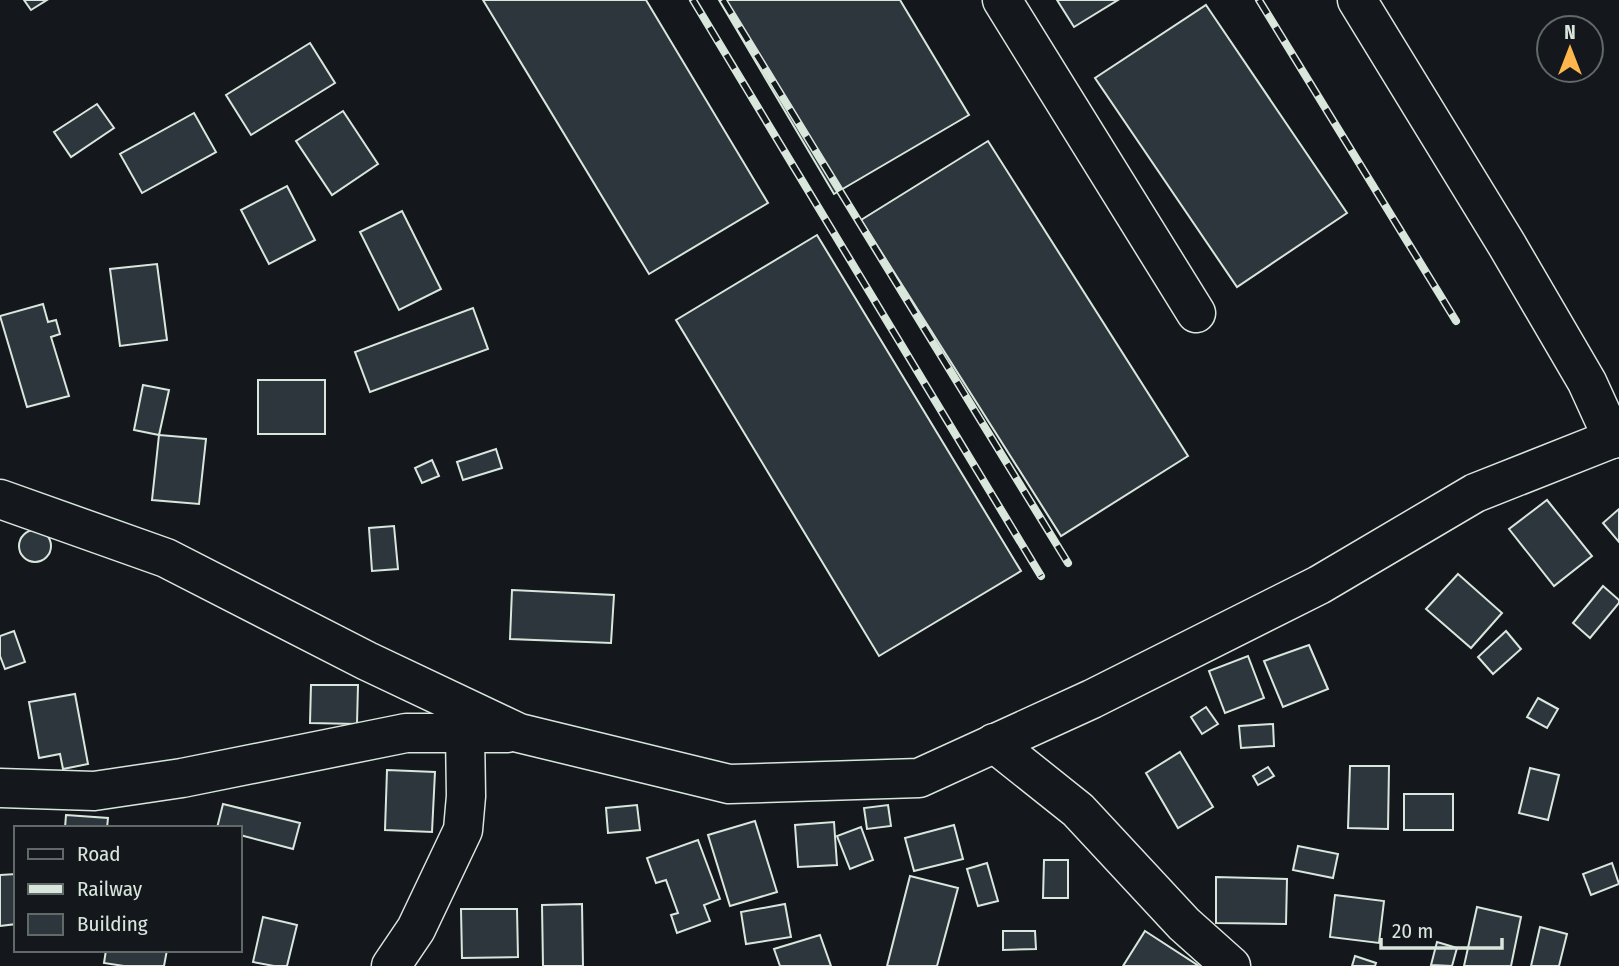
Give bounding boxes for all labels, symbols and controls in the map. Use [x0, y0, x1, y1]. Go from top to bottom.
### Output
north arrow [1535, 14, 1605, 84]
text: N [1564, 21, 1576, 44]
legend [14, 826, 242, 952]
text: Road [77, 841, 121, 867]
text: Railway [77, 876, 143, 902]
scale bar [1381, 906, 1502, 950]
text: Building [77, 911, 148, 937]
text: 20 m [1392, 918, 1433, 944]

